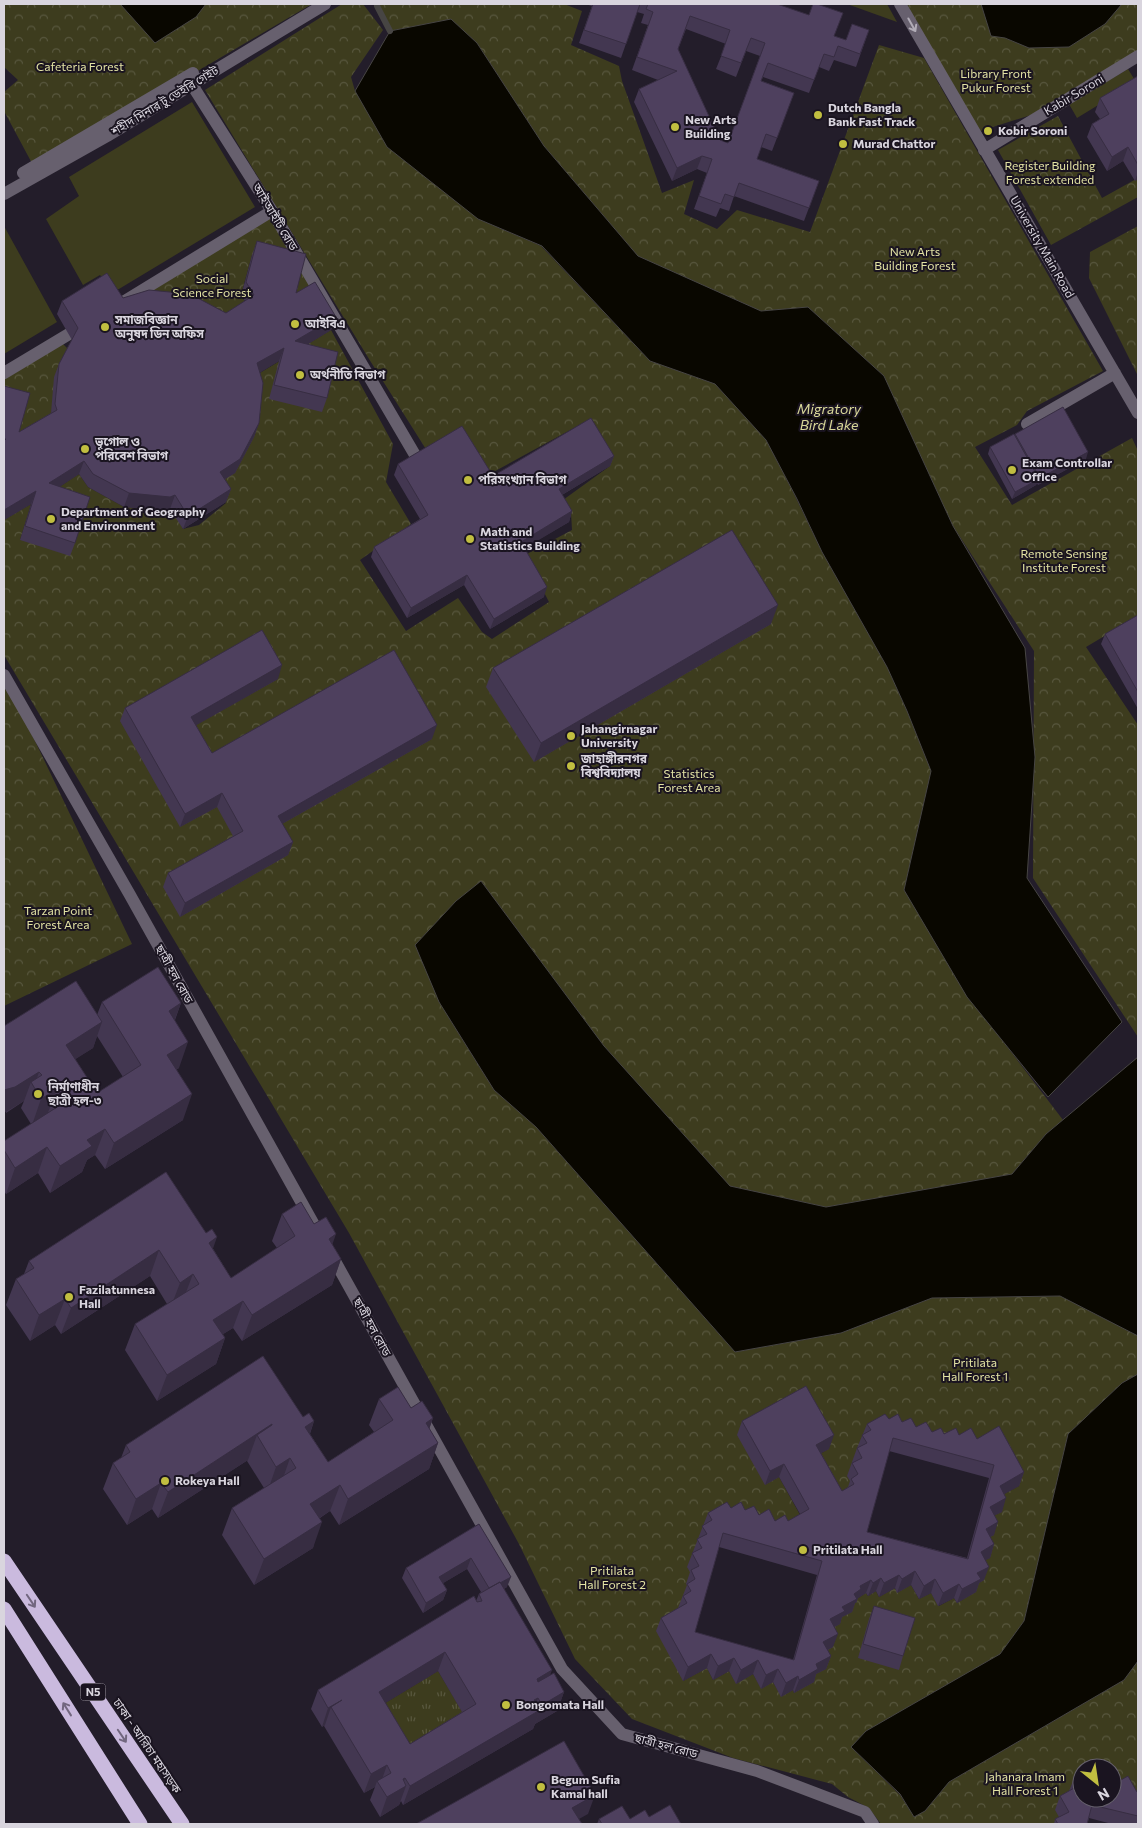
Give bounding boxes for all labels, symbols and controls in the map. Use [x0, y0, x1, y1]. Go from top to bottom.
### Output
one-way arrow [908, 18, 918, 32]
park label: Cafeteria Forest [36, 59, 124, 73]
street label: শহীদ মিনার টু ডেইরি গেইট [108, 62, 222, 140]
park label: Library Front Pukur Forest [960, 66, 1032, 94]
street label: Kabir Soroni [1041, 71, 1106, 118]
place label: Dutch Bangla Bank Fast Track [828, 100, 915, 128]
marker: Dutch Bangla Bank Fast Track [812, 109, 824, 121]
place label: New Arts Building [685, 112, 737, 140]
marker: New Arts Building [669, 121, 681, 133]
place label: Kobir Soroni [998, 123, 1067, 137]
marker: Kobir Soroni [982, 125, 994, 137]
place label: Murad Chattor [853, 136, 936, 150]
marker: Murad Chattor [837, 138, 849, 150]
park label: Register Building Forest extended [1004, 158, 1096, 186]
street label: আইআইটি রোড [250, 179, 302, 253]
street label: University Main Road [1008, 193, 1078, 300]
park label: New Arts Building Forest [874, 244, 956, 272]
park label: Social Science Forest [173, 271, 252, 299]
place label: সমাজবিজ্ঞান অনুষদ ডিন অফিস [114, 312, 204, 342]
place label: আইবিএ [304, 316, 346, 330]
marker: আইবিএ [289, 318, 301, 330]
marker: সমাজবিজ্ঞান অনুষদ ডিন অফিস [99, 321, 111, 333]
place label: অর্থনীতি বিভাগ [309, 367, 386, 381]
marker: অর্থনীতি বিভাগ [294, 369, 306, 381]
water label: Migratory Bird Lake [797, 400, 862, 433]
place label: ভূগোল ও পরিবেশ বিভাগ [94, 434, 169, 462]
marker: ভূগোল ও পরিবেশ বিভাগ [79, 443, 91, 455]
place label: Exam Controllar Office [1022, 455, 1112, 483]
marker: Exam Controllar Office [1006, 464, 1018, 476]
place label: পরিসংখ্যান বিভাগ [478, 472, 567, 486]
marker: পরিসংখ্যান বিভাগ [462, 474, 474, 486]
place label: Department of Geography and Environment [61, 504, 206, 532]
marker: Department of Geography and Environment [45, 513, 57, 525]
place label: Math and Statistics Building [480, 524, 580, 552]
marker: Math and Statistics Building [464, 533, 476, 545]
park label: Remote Sensing Institute Forest [1020, 546, 1108, 574]
place label: Jahangirnagar University [581, 721, 657, 749]
marker: Jahangirnagar University [565, 730, 577, 742]
place label: জাহাঙ্গীরনগর বিশ্ববিদ্যালয় [580, 751, 648, 779]
marker: জাহাঙ্গীরনগর বিশ্ববিদ্যালয় [565, 760, 577, 772]
park label: Statistics Forest Area [658, 766, 720, 794]
park label: Tarzan Point Forest Area [24, 903, 92, 931]
street label: ছাত্রী হল রোড [153, 941, 197, 1006]
place label: নির্মাণাধীন ছাত্রী হল-৩ [47, 1079, 102, 1107]
marker: নির্মাণাধীন ছাত্রী হল-৩ [32, 1088, 44, 1100]
place label: Fazilatunnesa Hall [79, 1282, 155, 1310]
marker: Fazilatunnesa Hall [63, 1291, 75, 1303]
street label: ছাত্রী হল রোড [351, 1294, 395, 1359]
park label: Pritilata Hall Forest 1 [942, 1355, 1008, 1383]
place label: Rokeya Hall [175, 1473, 240, 1487]
marker: Rokeya Hall [159, 1475, 171, 1487]
place label: Pritilata Hall [813, 1542, 883, 1556]
marker: Pritilata Hall [797, 1544, 809, 1556]
park label: Pritilata Hall Forest 2 [578, 1563, 646, 1591]
one-way arrow [26, 1594, 36, 1608]
road number: N5 [80, 1684, 106, 1700]
street label: ঢাকা - আরিচা মহাসড়ক [110, 1695, 185, 1796]
place label: Bongomata Hall [516, 1697, 604, 1711]
marker: Bongomata Hall [500, 1699, 512, 1711]
one-way arrow [62, 1703, 72, 1717]
one-way arrow [117, 1728, 127, 1742]
street label: ছাত্রী হল রোড [632, 1730, 700, 1760]
north arrow [1072, 1758, 1122, 1808]
park label: Jahanara Imam Hall Forest 1 [985, 1769, 1065, 1797]
place label: Begum Sufia Kamal hall [551, 1772, 620, 1800]
marker: Begum Sufia Kamal hall [535, 1781, 547, 1793]
text: N [1095, 1785, 1113, 1805]

